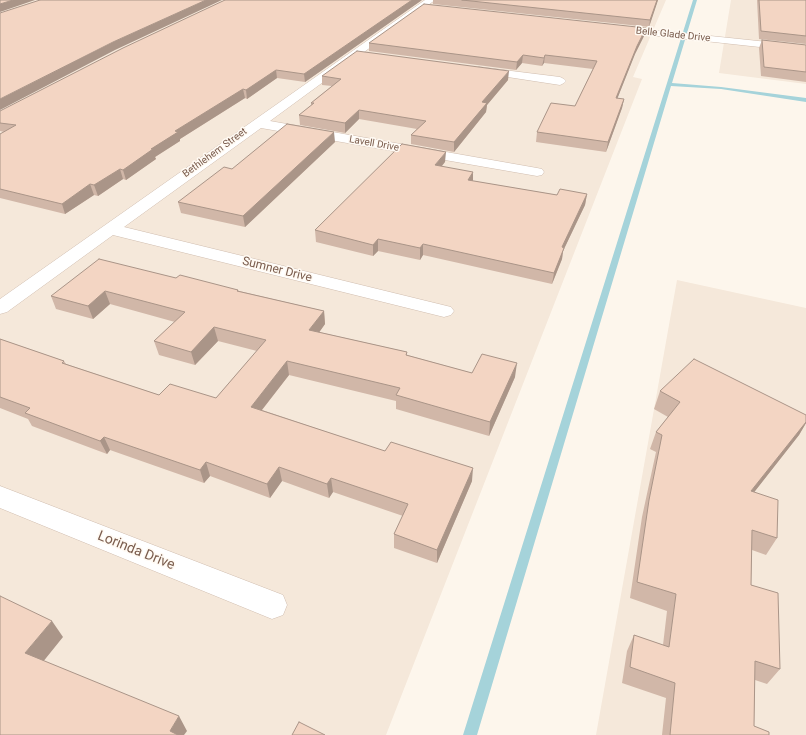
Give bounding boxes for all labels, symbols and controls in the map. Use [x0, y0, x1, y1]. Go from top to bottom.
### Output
street label: Belle Glade Drive [635, 25, 711, 45]
street label: Bethlehem Street [181, 126, 249, 180]
street label: Lavell Drive [348, 134, 400, 154]
street label: Sumner Drive [241, 254, 313, 286]
street label: Lorinda Drive [95, 528, 177, 574]

